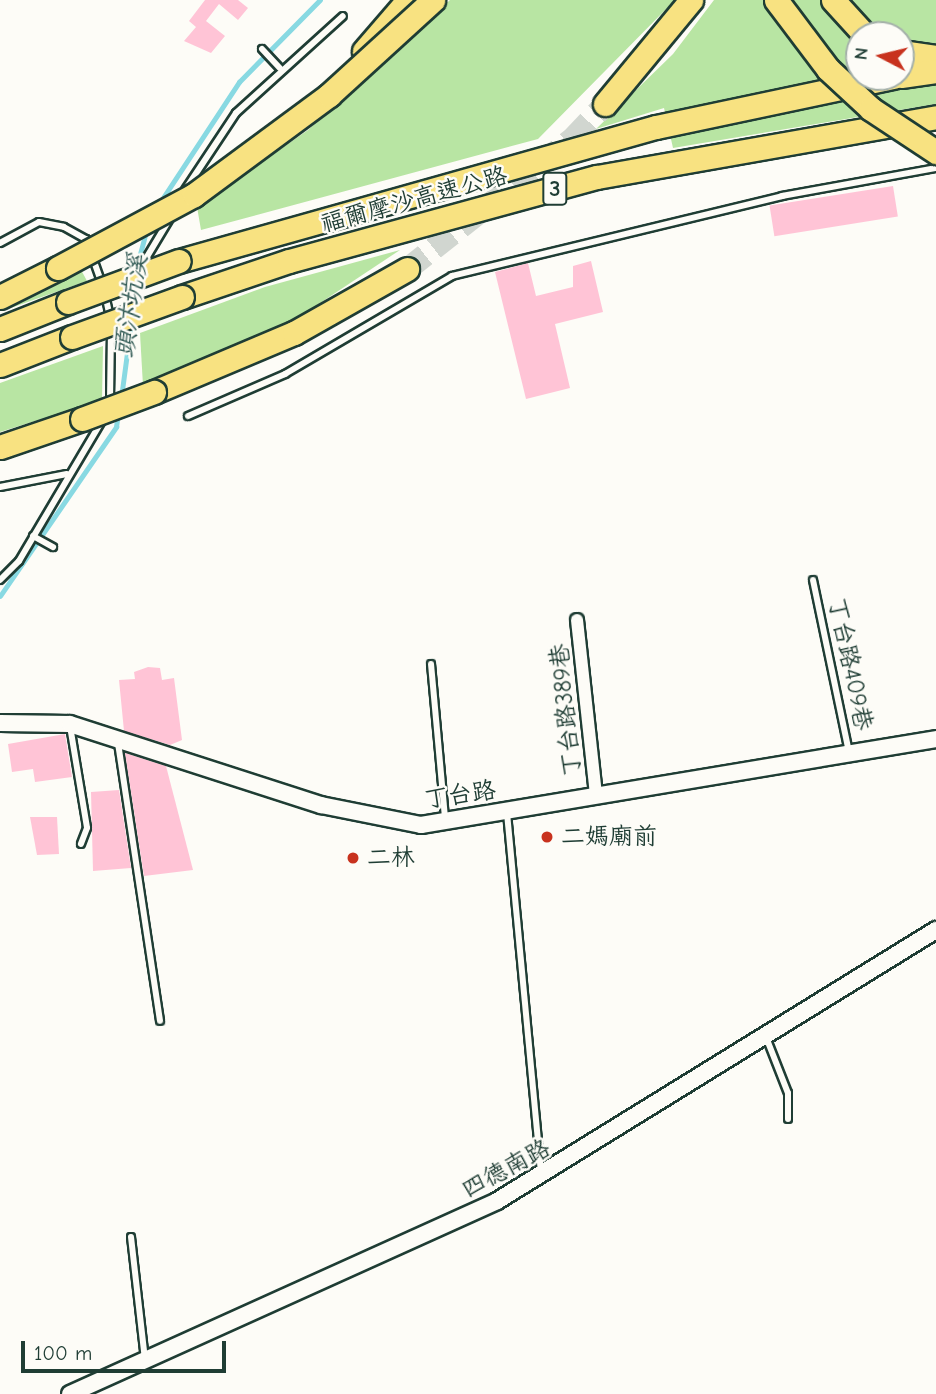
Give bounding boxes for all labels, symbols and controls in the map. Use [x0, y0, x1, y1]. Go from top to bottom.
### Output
north arrow [845, 21, 915, 91]
text: N [849, 46, 873, 61]
street label: 福爾摩沙高速公路 [318, 161, 510, 239]
road number: 3 [541, 170, 569, 208]
water label: 頭汴坑溪 [109, 252, 155, 360]
street label: 丁台路409巷 [822, 595, 878, 733]
street label: 丁台路389巷 [545, 642, 587, 778]
street label: 丁台路 [422, 776, 498, 814]
place label: 二媽廟前 [561, 823, 657, 851]
marker: 二媽廟前 [539, 829, 555, 845]
place label: 二林 [367, 844, 415, 872]
marker: 二林 [345, 850, 361, 866]
street label: 四德南路 [457, 1134, 555, 1204]
scale bar [24, 1328, 229, 1372]
text: 100 m [34, 1341, 92, 1365]

